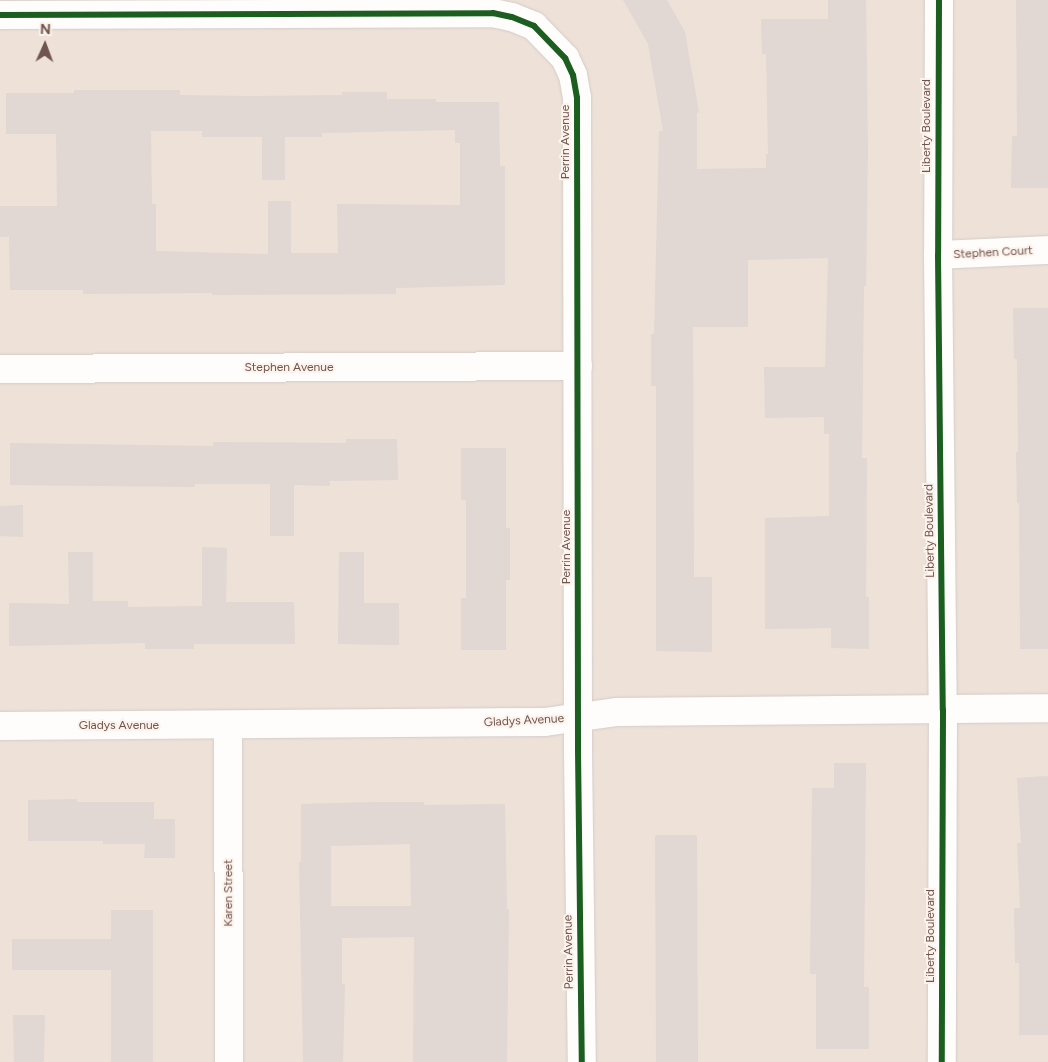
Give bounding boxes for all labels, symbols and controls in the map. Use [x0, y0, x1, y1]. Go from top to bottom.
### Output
north arrow [20, 20, 70, 70]
text: N [40, 21, 51, 38]
street label: Liberty Boulevard [920, 79, 934, 173]
street label: Perrin Avenue [559, 105, 573, 179]
street label: Stephen Court [953, 244, 1033, 262]
street label: Stephen Avenue [244, 361, 334, 375]
street label: Liberty Boulevard [922, 484, 938, 578]
street label: Perrin Avenue [560, 510, 574, 584]
street label: Gladys Avenue [483, 712, 565, 730]
street label: Gladys Avenue [79, 719, 159, 733]
street label: Karen Street [222, 859, 236, 927]
street label: Liberty Boulevard [924, 889, 938, 983]
street label: Perrin Avenue [561, 915, 577, 989]

